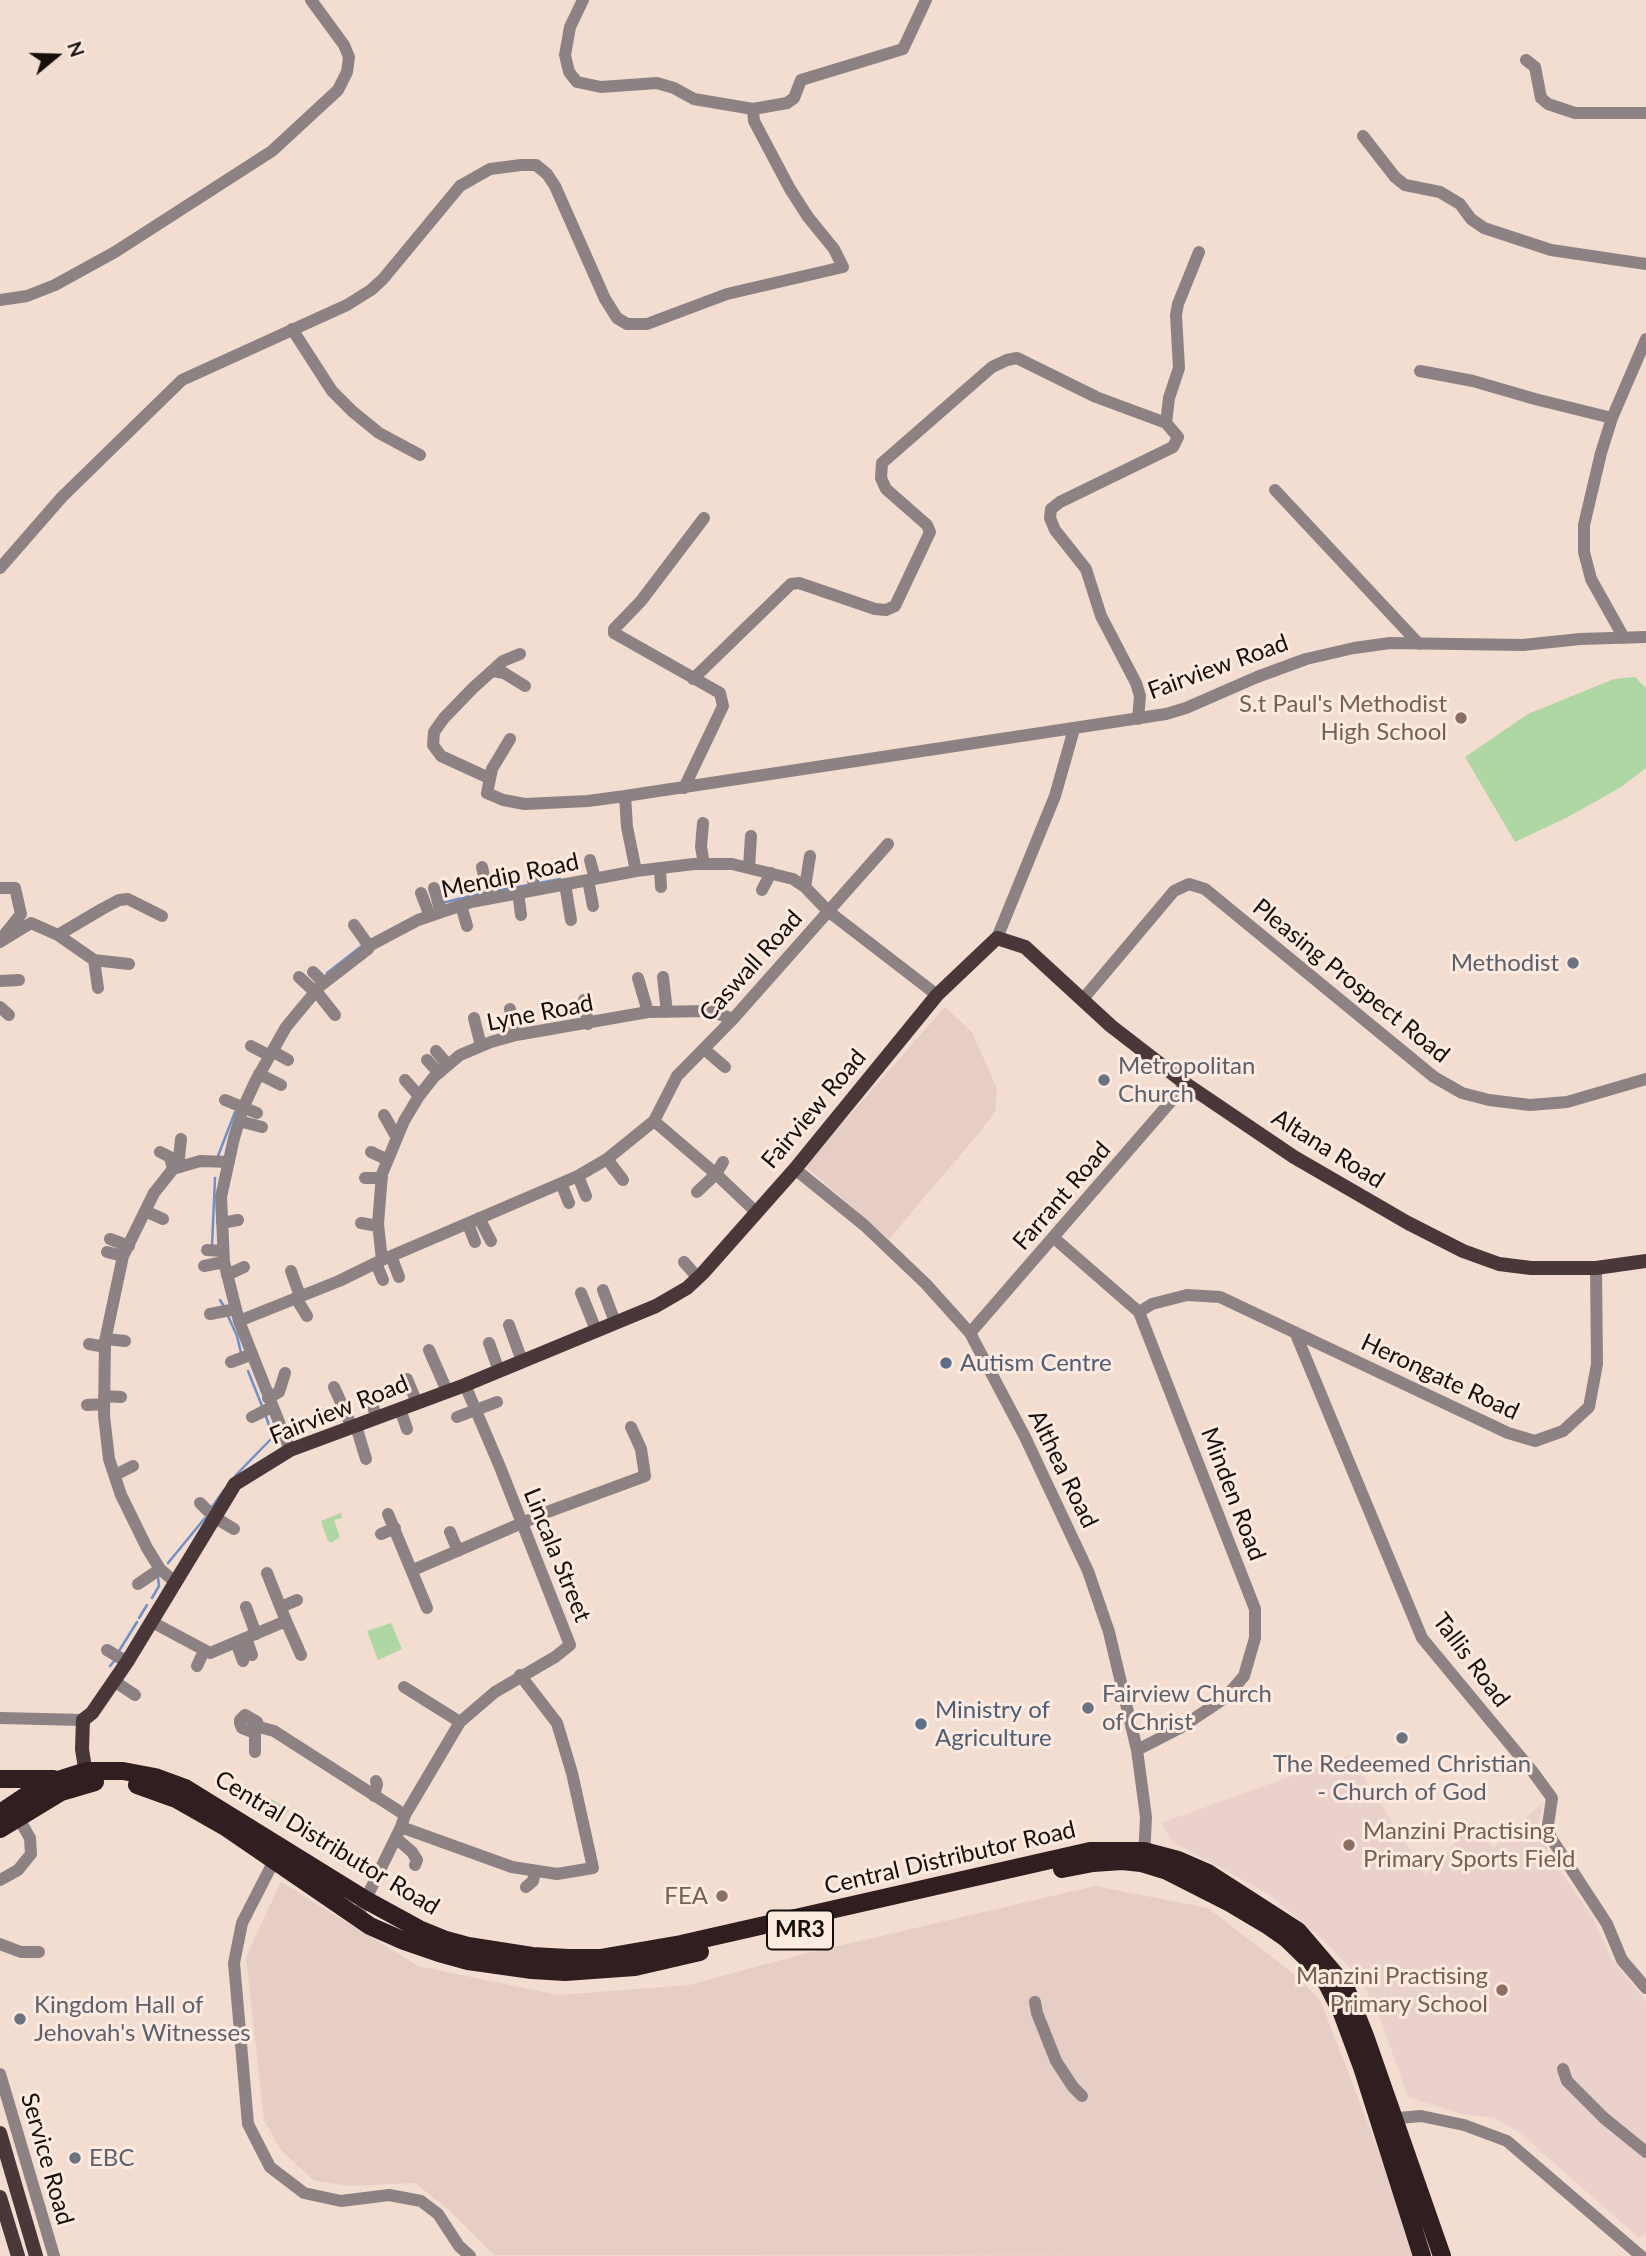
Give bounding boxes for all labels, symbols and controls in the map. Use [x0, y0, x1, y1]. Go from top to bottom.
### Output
north arrow [21, 21, 91, 91]
text: N [63, 38, 90, 60]
street label: Fairview Road [1144, 628, 1292, 706]
place label: S.t Paul's Methodist High School [1239, 690, 1447, 746]
marker: S.t Paul's Methodist High School [1453, 710, 1469, 726]
street label: Mendip Road [439, 847, 581, 905]
street label: Pleasing Prospect Road [1247, 893, 1455, 1069]
street label: Caswall Road [694, 904, 808, 1028]
place label: Methodist [1451, 949, 1559, 977]
marker: Methodist [1565, 955, 1581, 971]
street label: Lyne Road [484, 989, 596, 1037]
street label: Fairview Road [756, 1043, 872, 1175]
place label: Metropolitan Church [1118, 1052, 1255, 1108]
marker: Metropolitan Church [1096, 1072, 1112, 1088]
street label: Altana Road [1266, 1103, 1390, 1195]
street label: Farrant Road [1007, 1136, 1117, 1256]
street label: Herongate Road [1357, 1328, 1523, 1426]
place label: Autism Centre [960, 1349, 1112, 1377]
marker: Autism Centre [938, 1355, 954, 1371]
street label: Fairview Road [265, 1369, 413, 1451]
street label: Althea Road [1022, 1405, 1104, 1533]
street label: Minden Road [1194, 1423, 1272, 1565]
street label: Lincala Street [517, 1484, 597, 1626]
street label: Tallis Road [1426, 1607, 1516, 1713]
place label: Fairview Church of Christ [1102, 1680, 1272, 1736]
place label: Ministry of Agriculture [935, 1696, 1052, 1752]
marker: Fairview Church of Christ [1080, 1700, 1096, 1716]
marker: Ministry of Agriculture [913, 1716, 929, 1732]
marker: The Redeemed Christian - Church of God [1394, 1730, 1410, 1746]
place label: The Redeemed Christian - Church of God [1273, 1750, 1531, 1806]
street label: Central Distributor Road [209, 1764, 445, 1922]
street label: Central Distributor Road [822, 1815, 1078, 1901]
place label: Manzini Practising Primary Sports Field [1363, 1817, 1575, 1873]
marker: Manzini Practising Primary Sports Field [1341, 1837, 1357, 1853]
place label: FEA [664, 1882, 708, 1910]
marker: FEA [714, 1888, 730, 1904]
road number: MR3 [767, 1910, 833, 1950]
place label: Manzini Practising Primary School [1296, 1962, 1488, 2018]
marker: Manzini Practising Primary School [1494, 1982, 1510, 1998]
place label: Kingdom Hall of Jehovah's Witnesses [34, 1991, 251, 2047]
marker: Kingdom Hall of Jehovah's Witnesses [12, 2011, 28, 2027]
street label: Service Road [14, 2090, 80, 2228]
place label: EBC [89, 2144, 134, 2172]
marker: EBC [67, 2150, 83, 2166]

